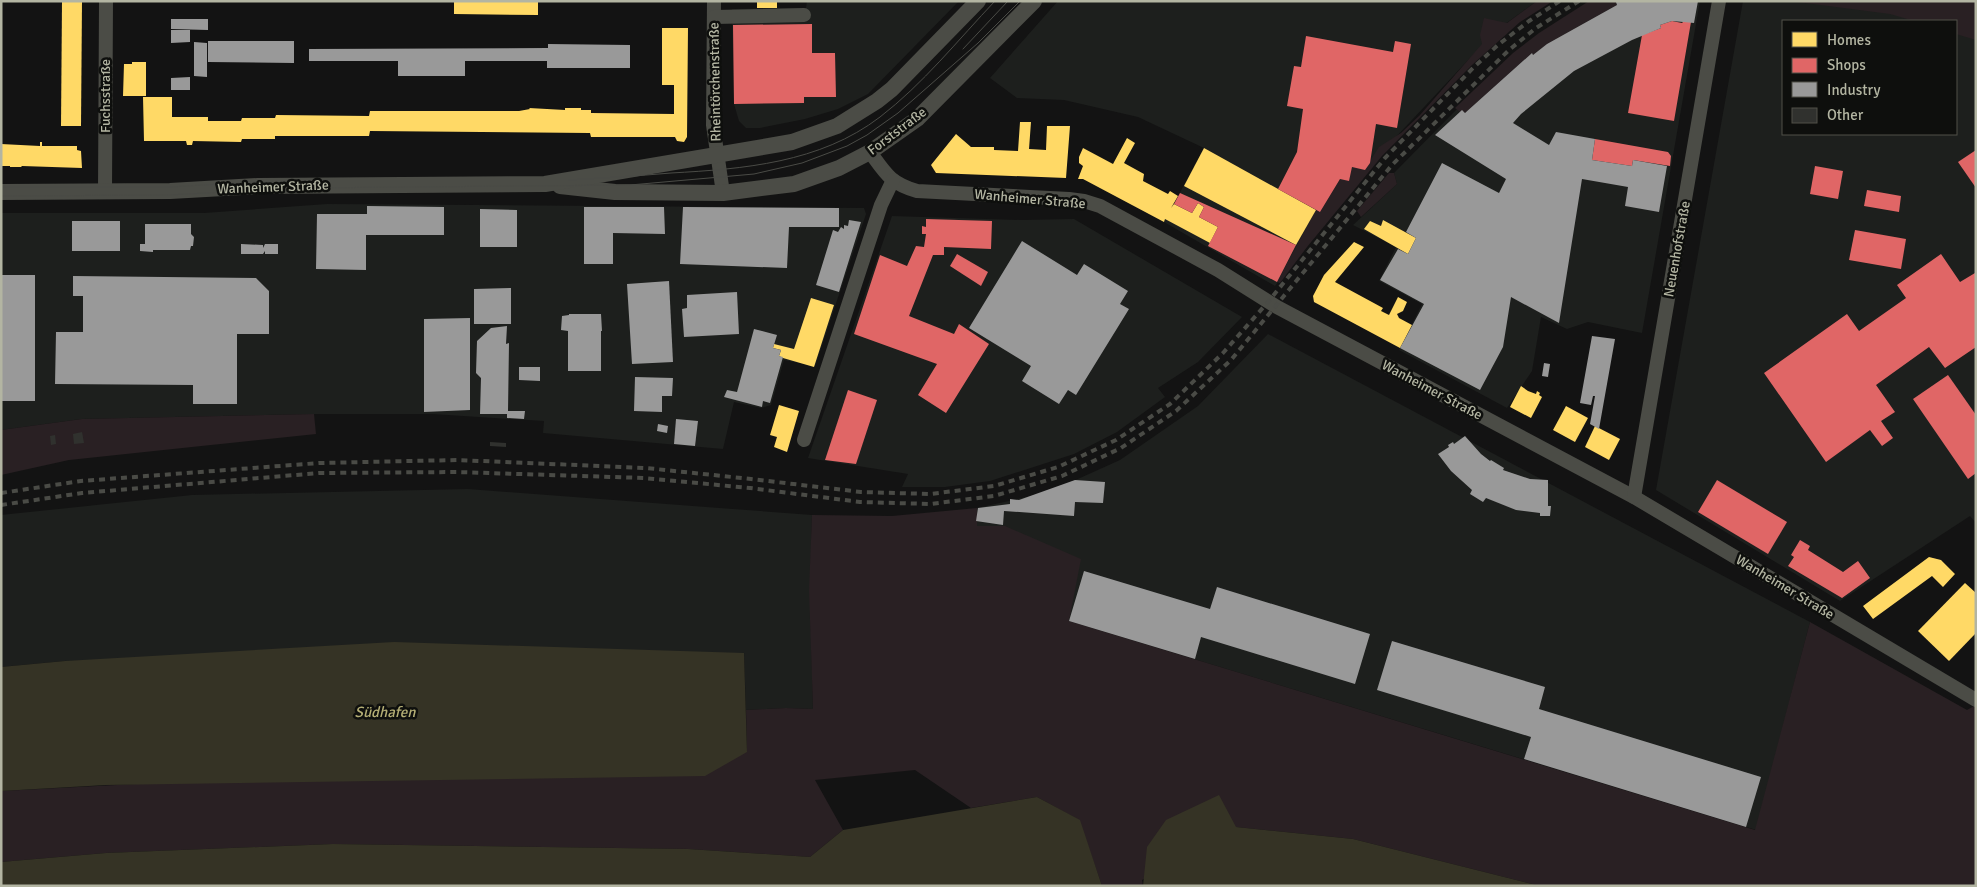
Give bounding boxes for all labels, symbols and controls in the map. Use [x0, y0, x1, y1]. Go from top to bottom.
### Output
legend [1782, 20, 1957, 135]
street label: Rheintörchenstraße [705, 22, 725, 142]
text: Homes [1827, 31, 1871, 49]
text: Shops [1827, 56, 1866, 74]
street label: Fuchsstraße [97, 59, 114, 133]
text: Industry [1827, 81, 1880, 99]
street label: Forststraße [864, 103, 930, 159]
text: Other [1827, 106, 1864, 124]
street label: Wanheimer Straße [217, 177, 329, 197]
street label: Wanheimer Straße [974, 186, 1086, 212]
street label: Neuenhofstraße [1660, 200, 1694, 298]
street label: Wanheimer Straße [1379, 356, 1485, 424]
street label: Wanheimer Straße [1733, 551, 1837, 623]
water label: Südhafen [355, 703, 416, 721]

